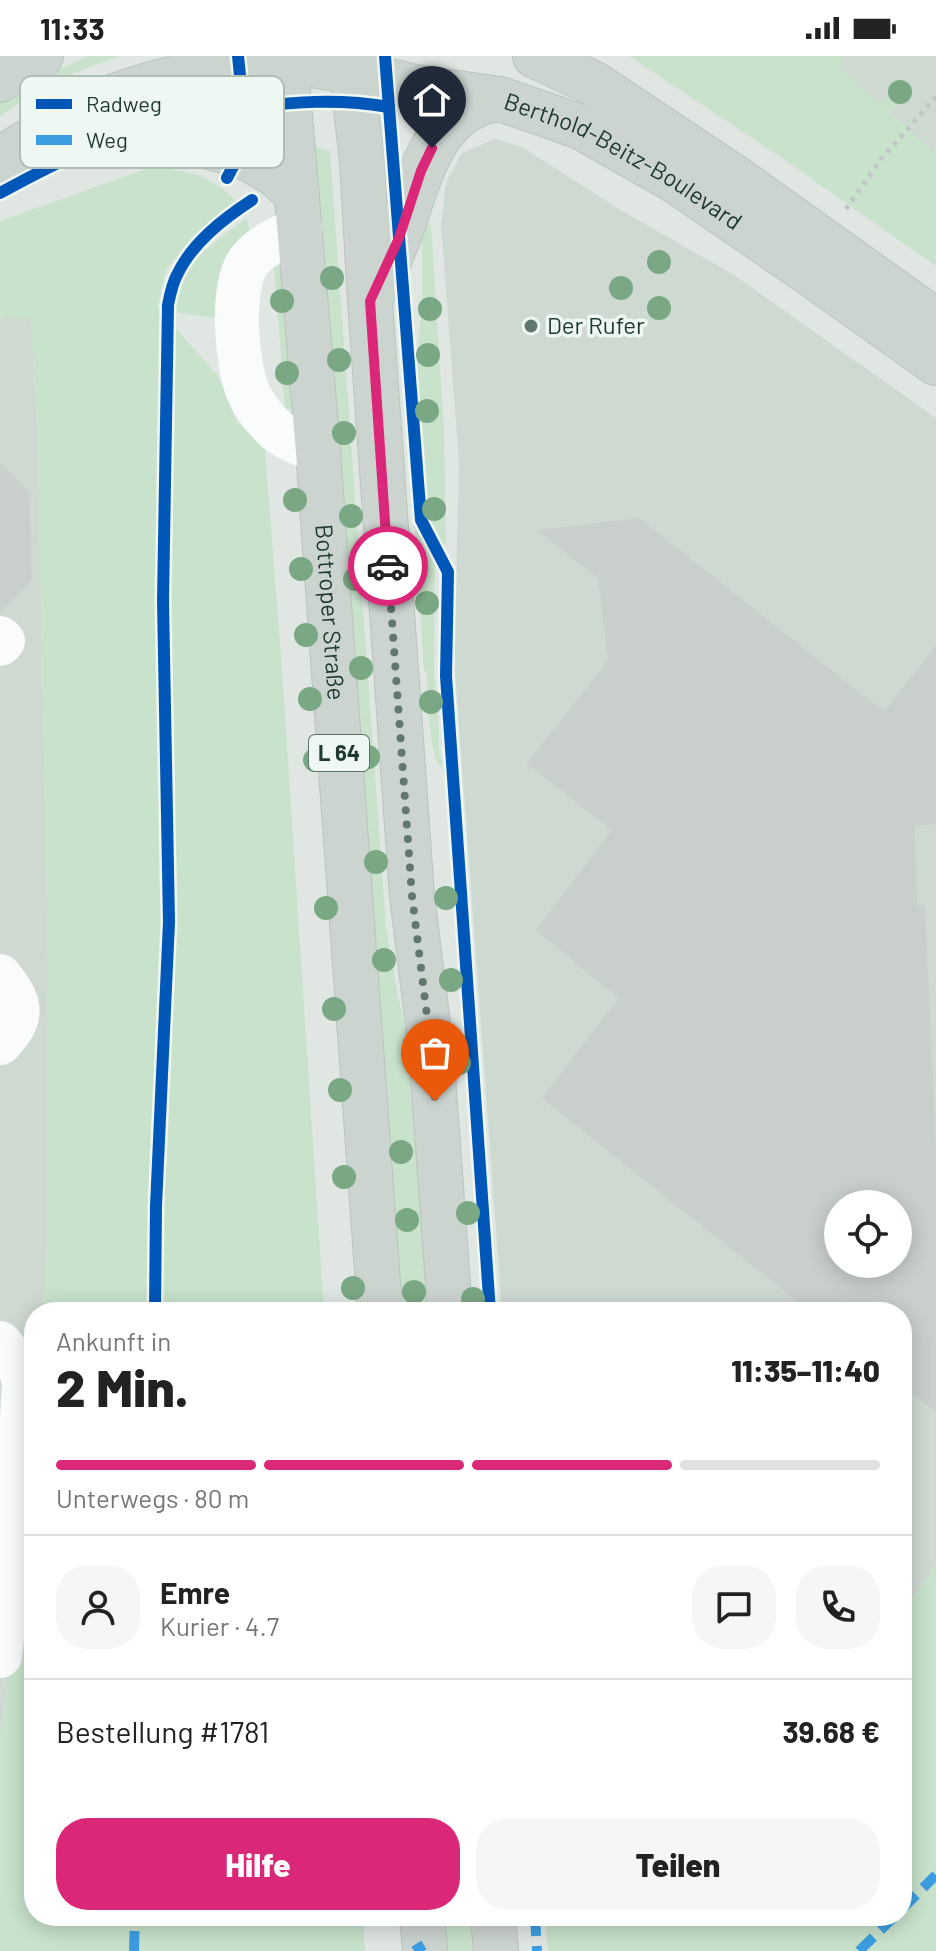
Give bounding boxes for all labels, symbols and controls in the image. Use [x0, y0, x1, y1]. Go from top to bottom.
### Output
text: 11:33 [40, 10, 105, 46]
pin [398, 66, 466, 148]
legend [20, 76, 284, 168]
icon: home [410, 78, 454, 122]
street label: Berthold-Beitz-Boulevard [501, 86, 748, 235]
text: Radweg [86, 90, 162, 116]
text: Weg [86, 126, 128, 152]
place label: Der Rufer [547, 310, 645, 339]
marker: Der Rufer [522, 317, 540, 335]
street label: Bottroper Straße [310, 523, 352, 701]
courier [348, 526, 428, 606]
icon: car [366, 544, 410, 588]
road number: L 64 [309, 735, 369, 771]
pin [401, 1019, 469, 1101]
icon: bag [413, 1031, 457, 1075]
map controls [824, 1190, 912, 1278]
button: locate [824, 1190, 912, 1278]
text: Ankunft in [56, 1325, 171, 1356]
text: 11:35–11:40 [731, 1352, 880, 1388]
text: 2 Min. [56, 1355, 189, 1417]
text: Unterwegs · 80 m [56, 1482, 249, 1513]
button: person [56, 1565, 140, 1649]
button: chat [692, 1565, 776, 1649]
button: phone [796, 1565, 880, 1649]
text: Emre [160, 1574, 230, 1610]
text: Kurier · 4.7 [160, 1610, 279, 1641]
text: Bestellung #1781 [56, 1713, 269, 1749]
text: 39.68 € [782, 1713, 880, 1749]
button: Hilfe [56, 1818, 460, 1910]
button: Teilen [476, 1818, 880, 1910]

